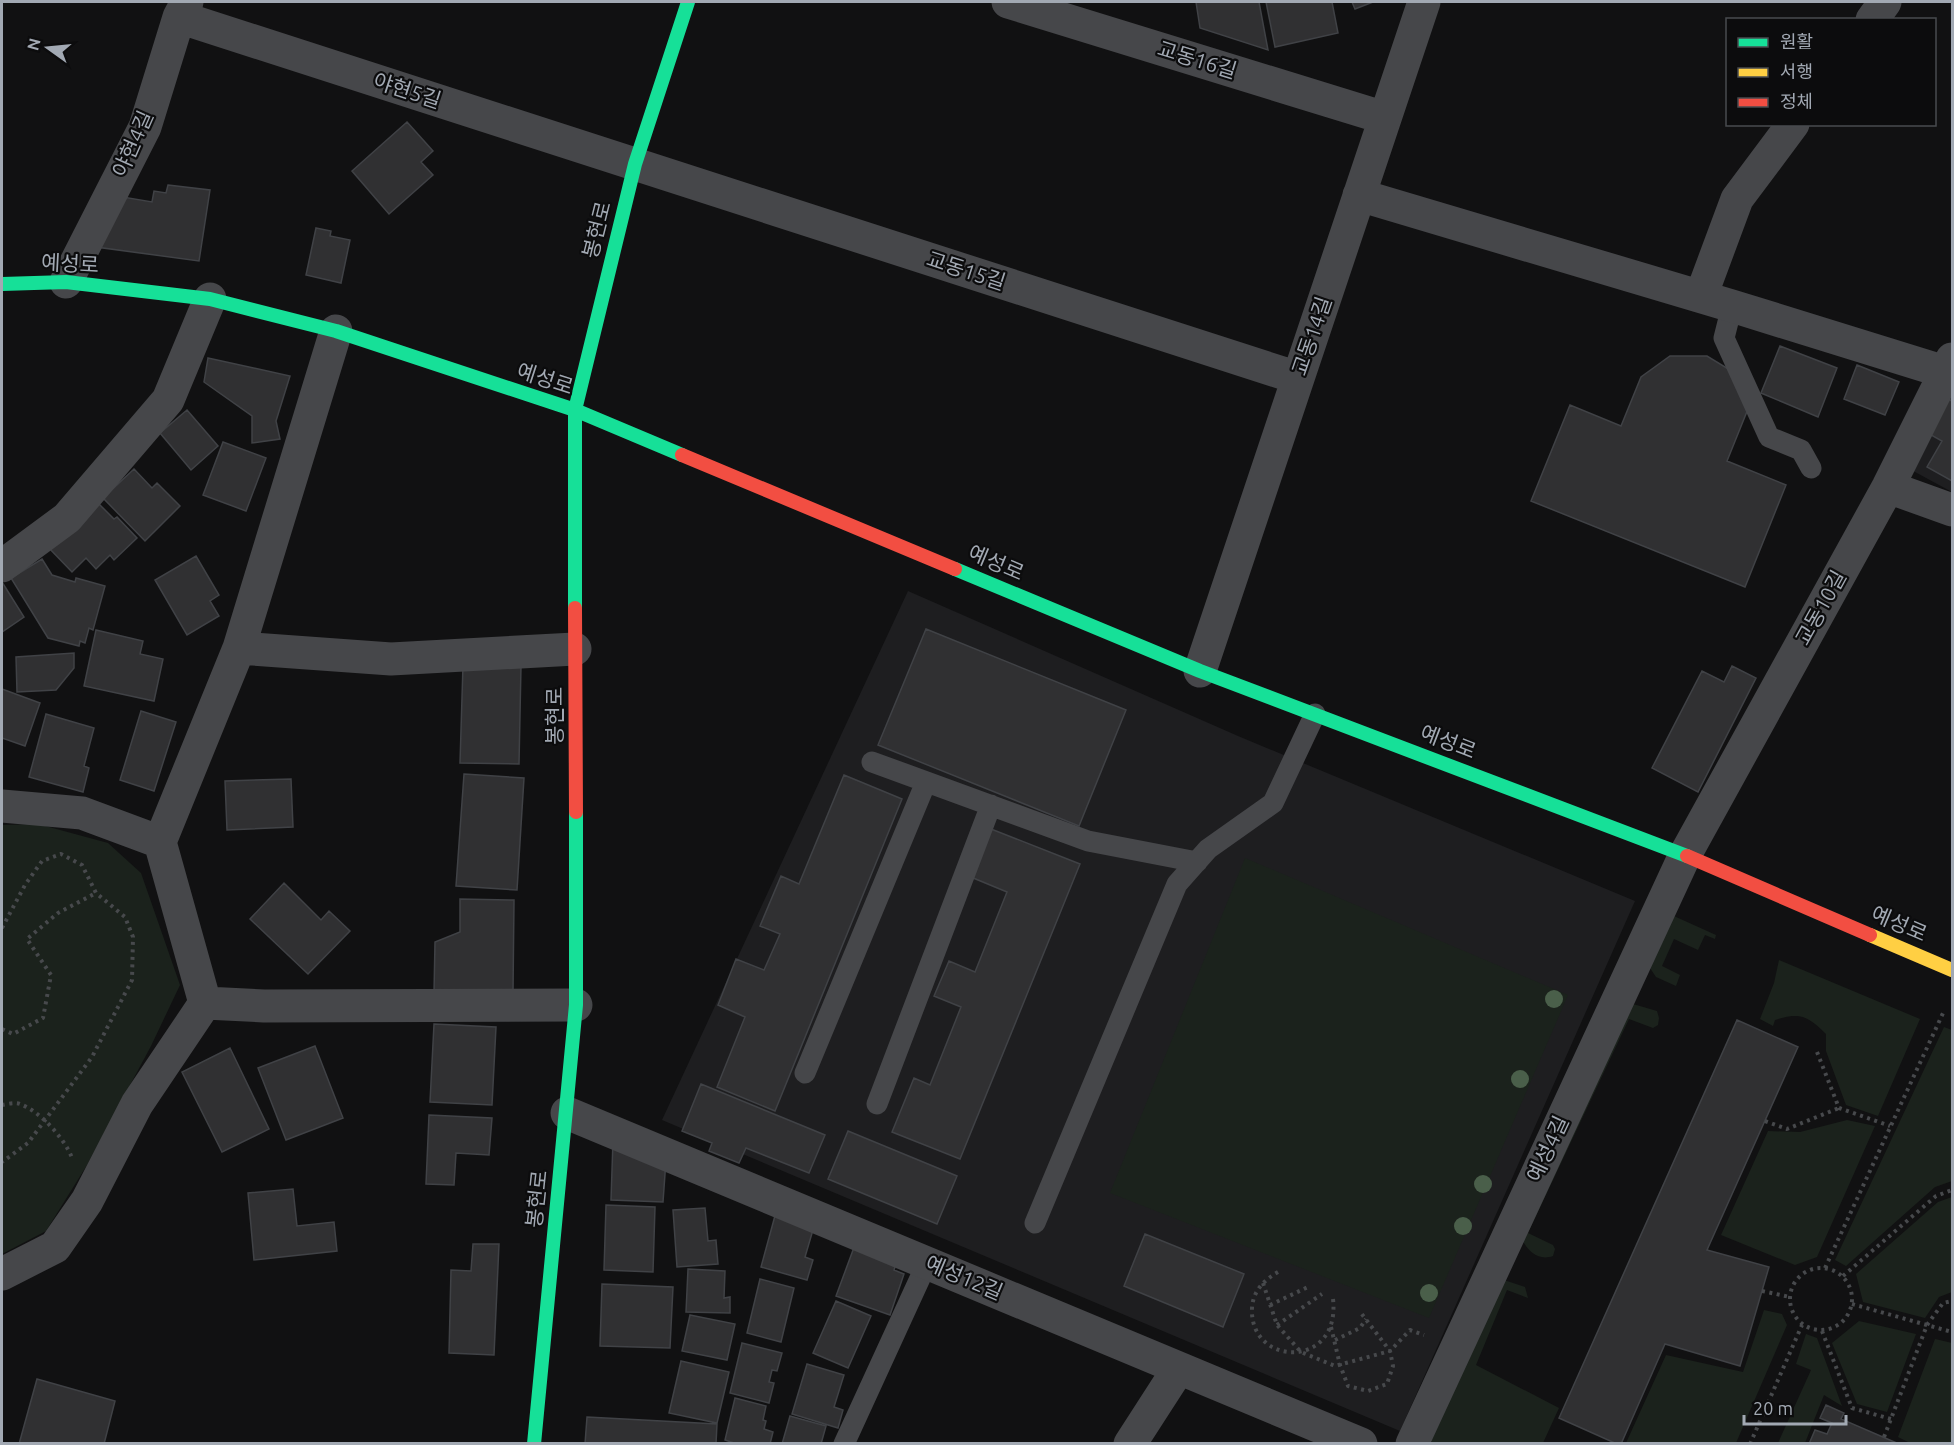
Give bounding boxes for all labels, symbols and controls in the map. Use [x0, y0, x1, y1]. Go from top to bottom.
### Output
north arrow [18, 18, 78, 78]
legend [1726, 18, 1936, 126]
text: 원활 [1780, 31, 1813, 51]
text: N [23, 36, 44, 52]
street label: 교동16길 [1155, 36, 1240, 82]
text: 서행 [1780, 61, 1813, 81]
street label: 야현5길 [370, 68, 444, 112]
text: 정체 [1780, 91, 1813, 111]
street label: 야현4길 [107, 107, 157, 180]
street label: 봉현로 [577, 199, 615, 261]
street label: 교동15길 [924, 246, 1009, 294]
street label: 예성로 [40, 250, 100, 277]
street label: 교동14길 [1286, 293, 1336, 378]
street label: 예성로 [514, 358, 577, 398]
street label: 예성로 [965, 540, 1028, 584]
street label: 교동10길 [1790, 566, 1850, 649]
street label: 봉현로 [542, 687, 566, 745]
street label: 예성로 [1417, 719, 1480, 763]
street label: 예성로 [1868, 901, 1931, 945]
street label: 예성4길 [1521, 1112, 1573, 1185]
street label: 봉현로 [521, 1169, 551, 1229]
street label: 예성12길 [922, 1250, 1007, 1304]
scale bar [1744, 1388, 1846, 1426]
text: 20 m [1753, 1398, 1793, 1418]

